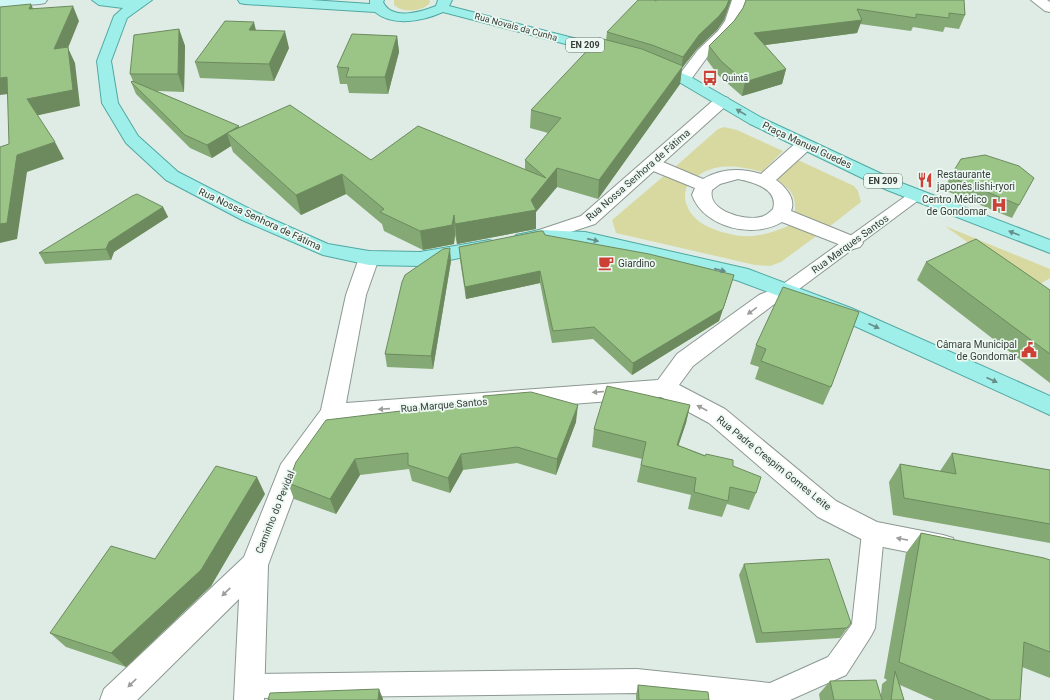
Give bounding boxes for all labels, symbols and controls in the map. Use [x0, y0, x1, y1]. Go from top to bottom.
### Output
street label: Rua Novais da Cunha [474, 11, 559, 43]
road number: EN 209 [566, 38, 604, 52]
bus stop icon: Quintã [701, 69, 719, 87]
place label: Quintã [722, 73, 748, 83]
one-way arrow [735, 109, 747, 116]
street label: Praça Manuel Guedes [761, 119, 853, 171]
street label: Rua Nossa Senhora de Fátima [584, 127, 692, 223]
place label: Restaurante japonês lishi-ryori [936, 169, 1015, 192]
restaurant icon: Restaurante japonês lishi-ryori [916, 171, 934, 189]
road number: EN 209 [864, 174, 902, 188]
street label: Rua Nossa Senhora de Fátima [197, 186, 323, 252]
place label: Centro Médico de Gondomar [922, 194, 988, 217]
hospital icon: Centro Médico de Gondomar [990, 196, 1008, 214]
street label: Rua Marques Santos [809, 212, 891, 276]
one-way arrow [1007, 230, 1019, 236]
one-way arrow [587, 238, 599, 244]
cafe icon: Giardino [597, 254, 615, 272]
place label: Giardino [618, 258, 656, 269]
one-way arrow [714, 267, 726, 273]
one-way arrow [747, 307, 757, 315]
one-way arrow [868, 323, 879, 329]
place label: Câmara Municipal de Gondomar [936, 339, 1018, 362]
public building icon: Câmara Municipal de Gondomar [1020, 341, 1038, 359]
one-way arrow [986, 377, 998, 383]
one-way arrow [592, 389, 604, 396]
street label: Rua Marque Santos [400, 396, 488, 414]
one-way arrow [696, 405, 708, 411]
one-way arrow [378, 406, 390, 413]
street label: Rua Padre Crespim Gomes Leite [715, 414, 833, 512]
street label: Caminho do Pevidal [253, 469, 297, 555]
one-way arrow [896, 535, 908, 541]
one-way arrow [221, 587, 231, 597]
one-way arrow [127, 678, 137, 688]

